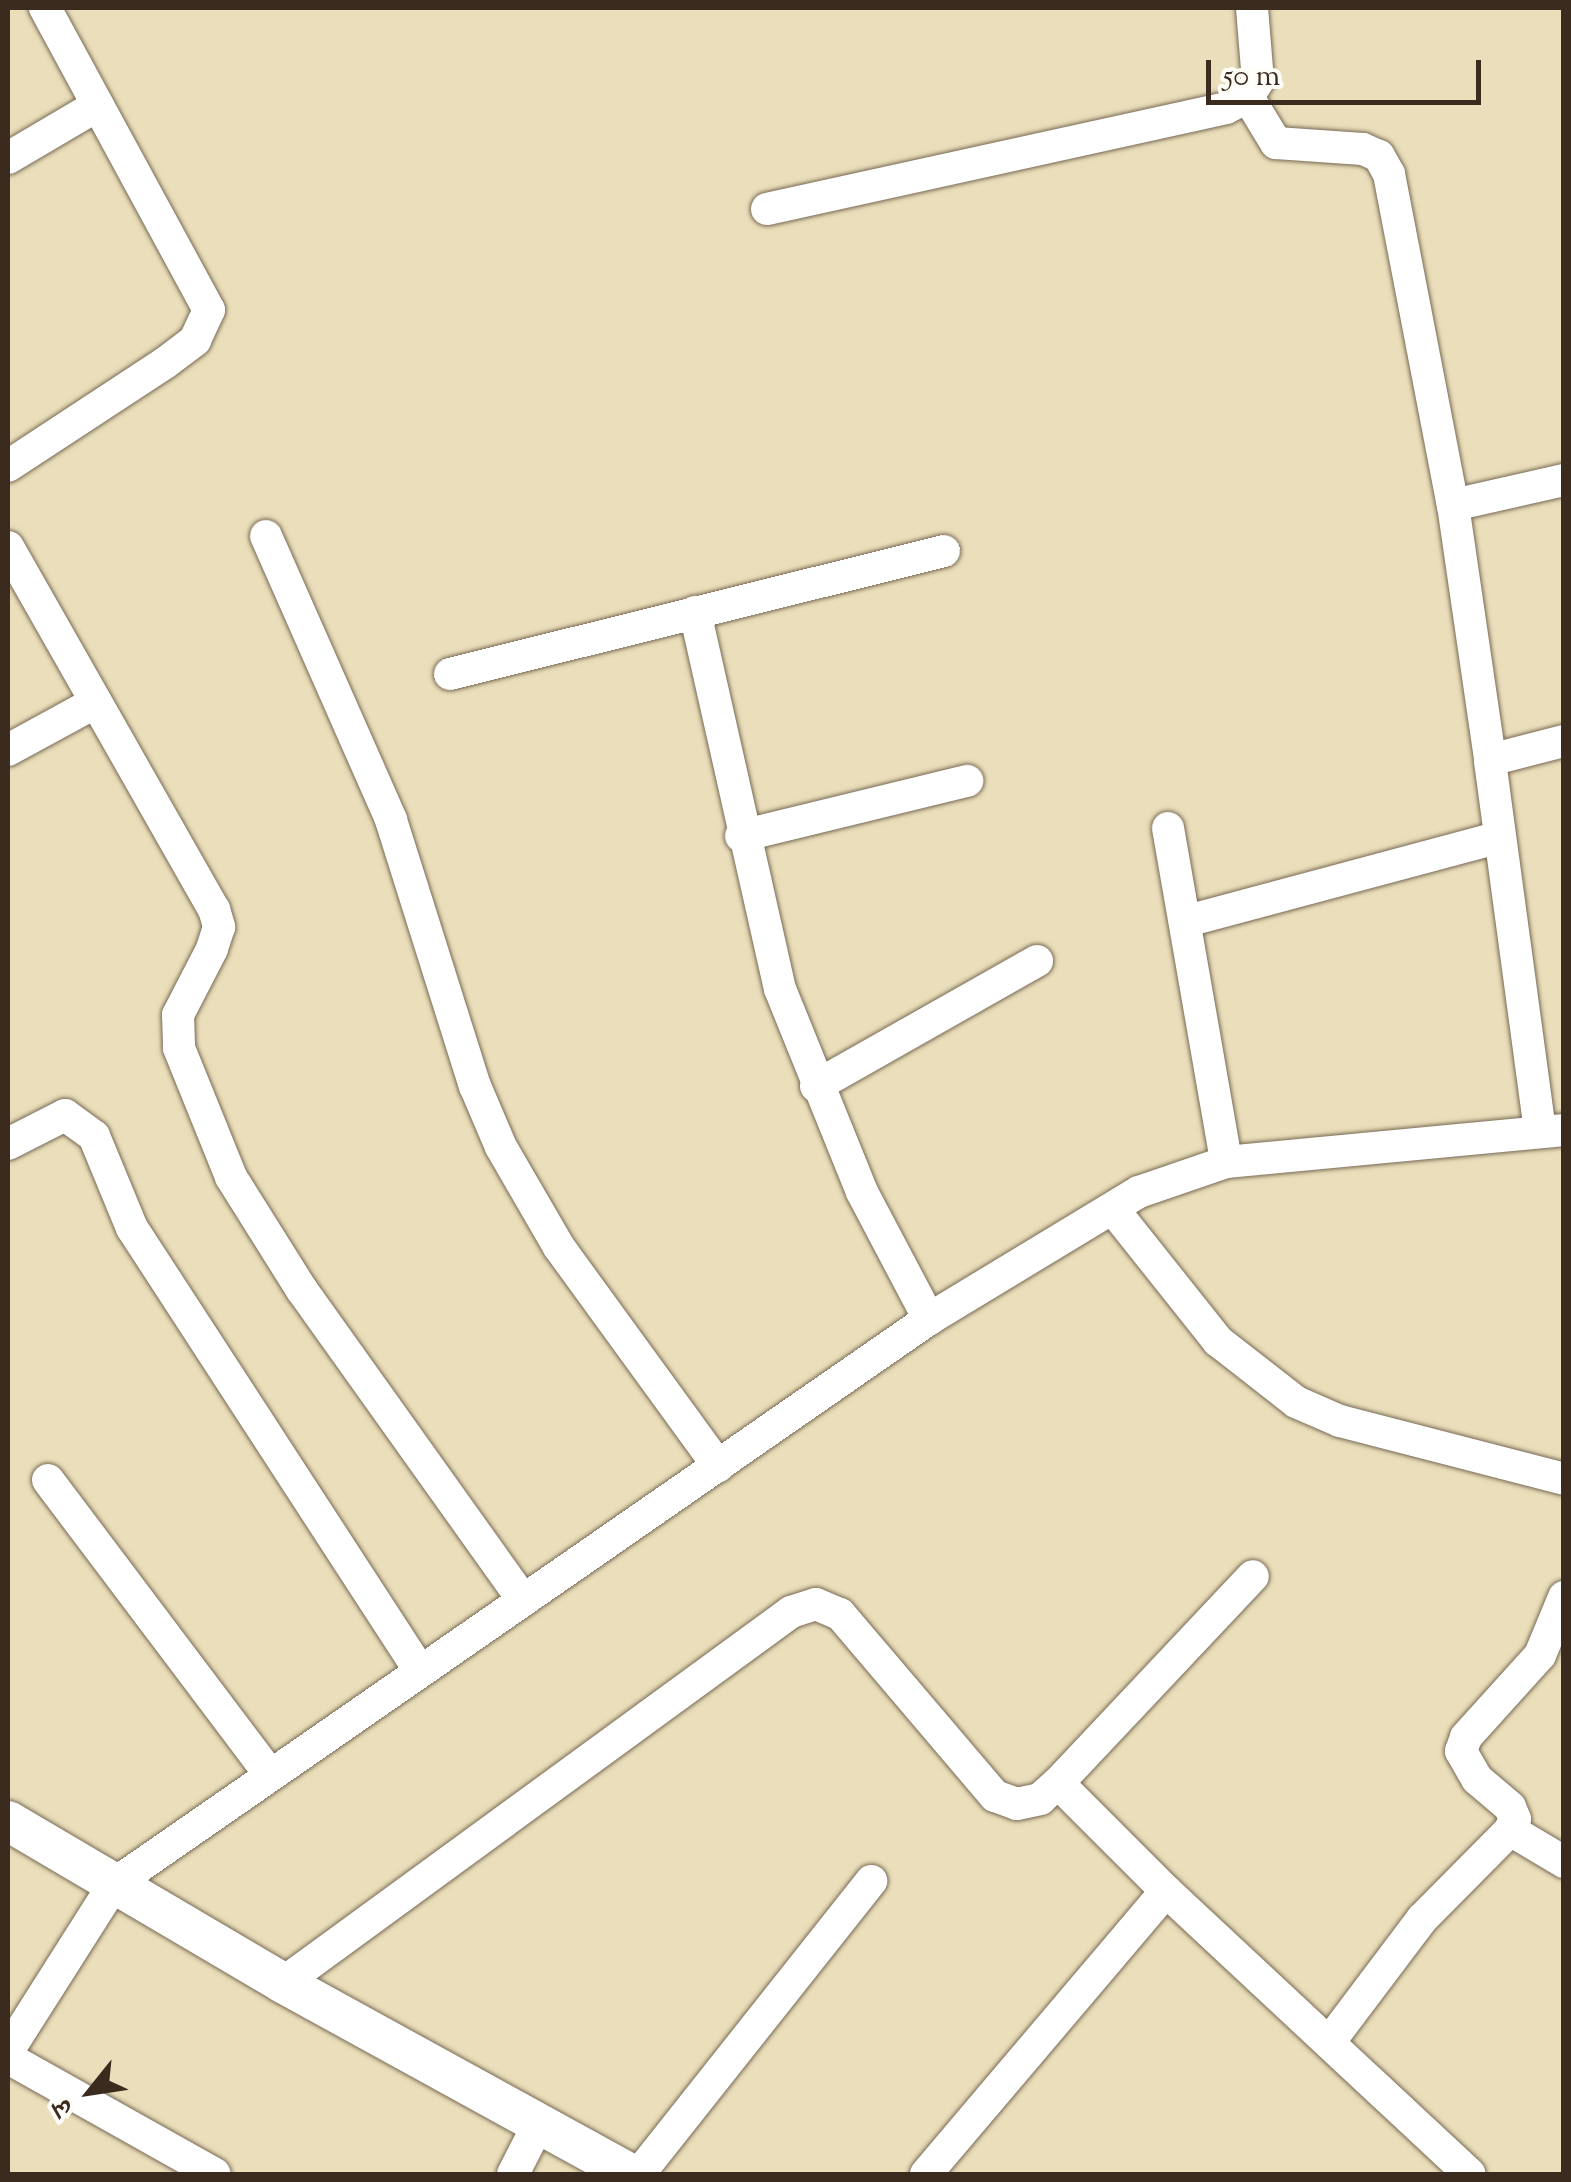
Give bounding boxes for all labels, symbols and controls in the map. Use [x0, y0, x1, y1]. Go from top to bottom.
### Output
scale bar [1211, 40, 1486, 102]
text: 50 m [1223, 56, 1280, 99]
north arrow [40, 2042, 140, 2142]
text: उ [43, 2091, 85, 2123]

